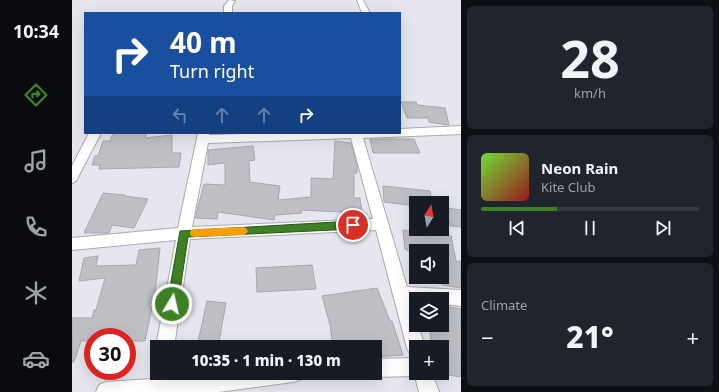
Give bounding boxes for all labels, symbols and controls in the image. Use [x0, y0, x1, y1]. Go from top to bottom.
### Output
text: 10:34 [13, 19, 59, 43]
text: 28 [560, 22, 620, 93]
text: 40 m [170, 23, 237, 61]
icon: right [104, 28, 156, 80]
text: Turn right [170, 59, 254, 83]
icon: directions [22, 81, 50, 109]
text: km/h [574, 84, 606, 102]
icon: left [169, 104, 191, 126]
icon: ahead [211, 104, 233, 126]
icon: ahead [253, 104, 275, 126]
icon: right [295, 104, 317, 126]
icon: music [22, 147, 50, 175]
text: Neon Rain [541, 158, 618, 178]
text: Kite Club [541, 178, 595, 196]
north arrow [409, 196, 449, 236]
map controls [409, 196, 449, 380]
pin [336, 208, 370, 242]
icon: phone [22, 213, 50, 241]
icon: arrive [342, 214, 364, 236]
icon: previous [506, 217, 528, 239]
icon: pause [579, 217, 601, 239]
icon: next [652, 217, 674, 239]
button: sound [409, 244, 449, 284]
icon: climate [22, 279, 50, 307]
position arrow [151, 283, 193, 325]
button: layers [409, 292, 449, 332]
text: Climate [481, 296, 527, 314]
text: 21° [566, 316, 614, 357]
text: − [481, 322, 494, 352]
text: + [686, 322, 699, 352]
speed limit sign: 30 [84, 328, 136, 380]
button: + [409, 340, 449, 380]
icon: car [22, 345, 50, 373]
text: 10:35 · 1 min · 130 m [191, 350, 341, 370]

